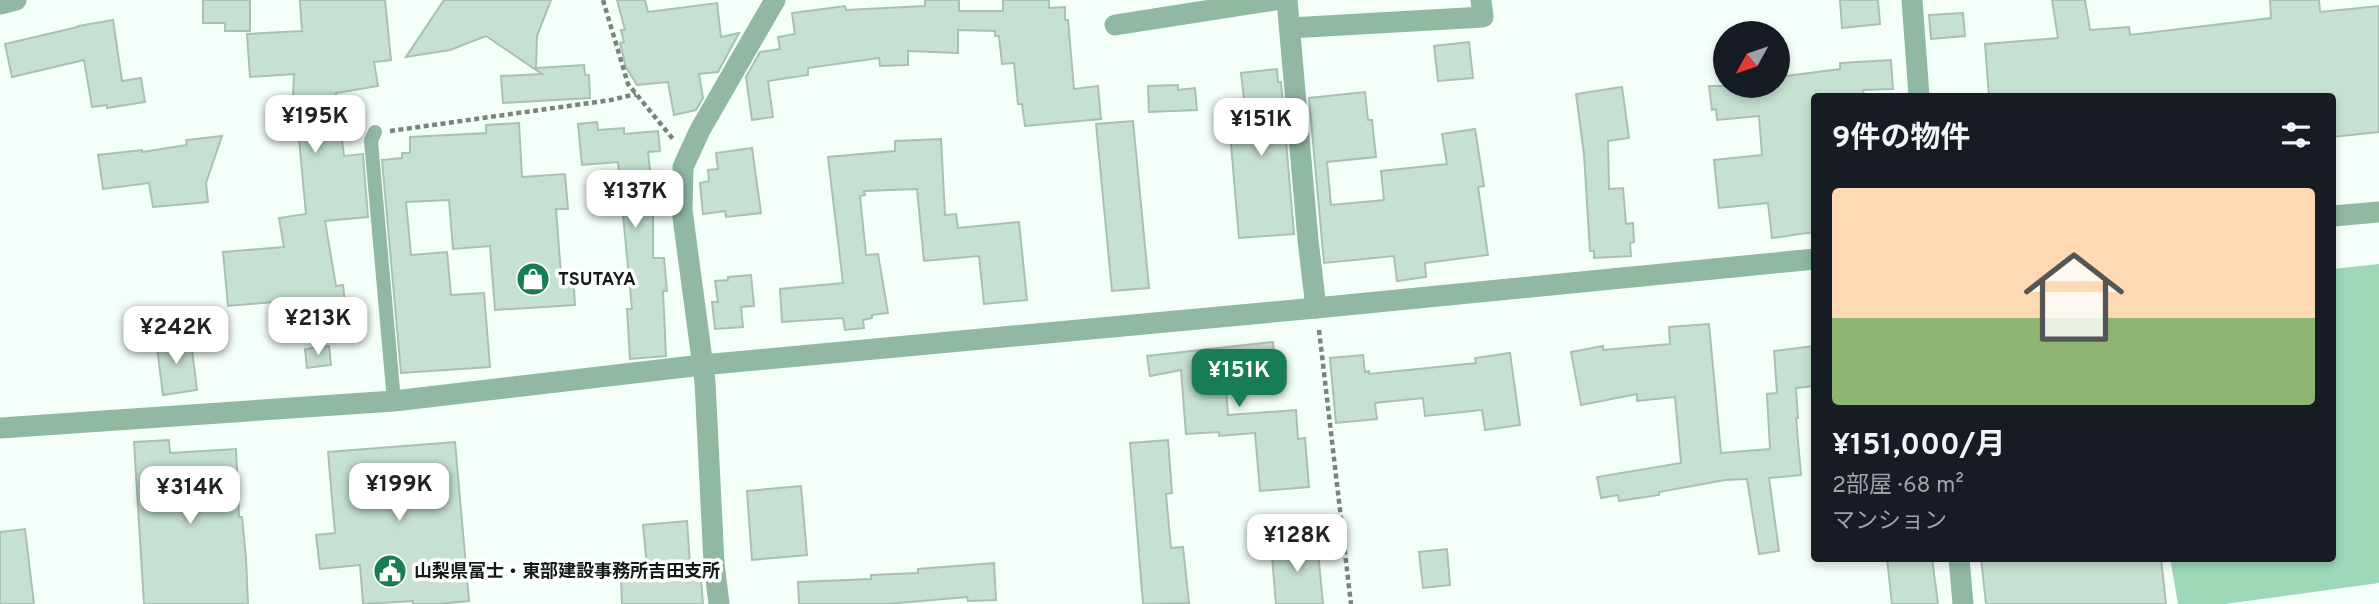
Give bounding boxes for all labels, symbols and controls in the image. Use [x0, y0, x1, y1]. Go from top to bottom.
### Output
north arrow [1713, 21, 1790, 98]
map controls [1713, 21, 1790, 98]
pin: ¥195K [266, 96, 364, 155]
pin: ¥151K [1212, 99, 1310, 158]
text: ¥195K [281, 103, 349, 132]
text: ¥151K [1230, 106, 1292, 135]
icon: filters [2277, 116, 2315, 154]
text: 9件の物件 [1832, 121, 1970, 158]
pin: ¥137K [586, 170, 684, 230]
text: ¥137K [602, 178, 668, 207]
icon: home [2011, 234, 2137, 360]
shop icon: TSUTAYA [514, 260, 552, 298]
place label: TSUTAYA [558, 269, 636, 292]
pin: ¥213K [269, 298, 367, 357]
text: ¥213K [284, 305, 352, 334]
pin: ¥242K [127, 306, 225, 366]
text: ¥242K [139, 314, 213, 343]
pin: ¥151K [1190, 350, 1288, 409]
text: ¥151K [1208, 357, 1270, 386]
text: ¥151,000/月 [1832, 428, 2005, 465]
pin: ¥199K [350, 463, 448, 523]
pin: ¥314K [141, 466, 239, 526]
text: ¥199K [365, 471, 433, 500]
text: 2部屋 · 68 m² [1832, 472, 1964, 501]
text: ¥314K [156, 474, 224, 503]
text: マンション [1832, 508, 1947, 537]
pin: ¥128K [1248, 514, 1346, 574]
text: ¥128K [1263, 522, 1331, 551]
public building icon: 山梨県富士・東部建設事務所吉田支所 [371, 552, 409, 590]
place label: 山梨県富士・東部建設事務所吉田支所 [414, 561, 720, 584]

